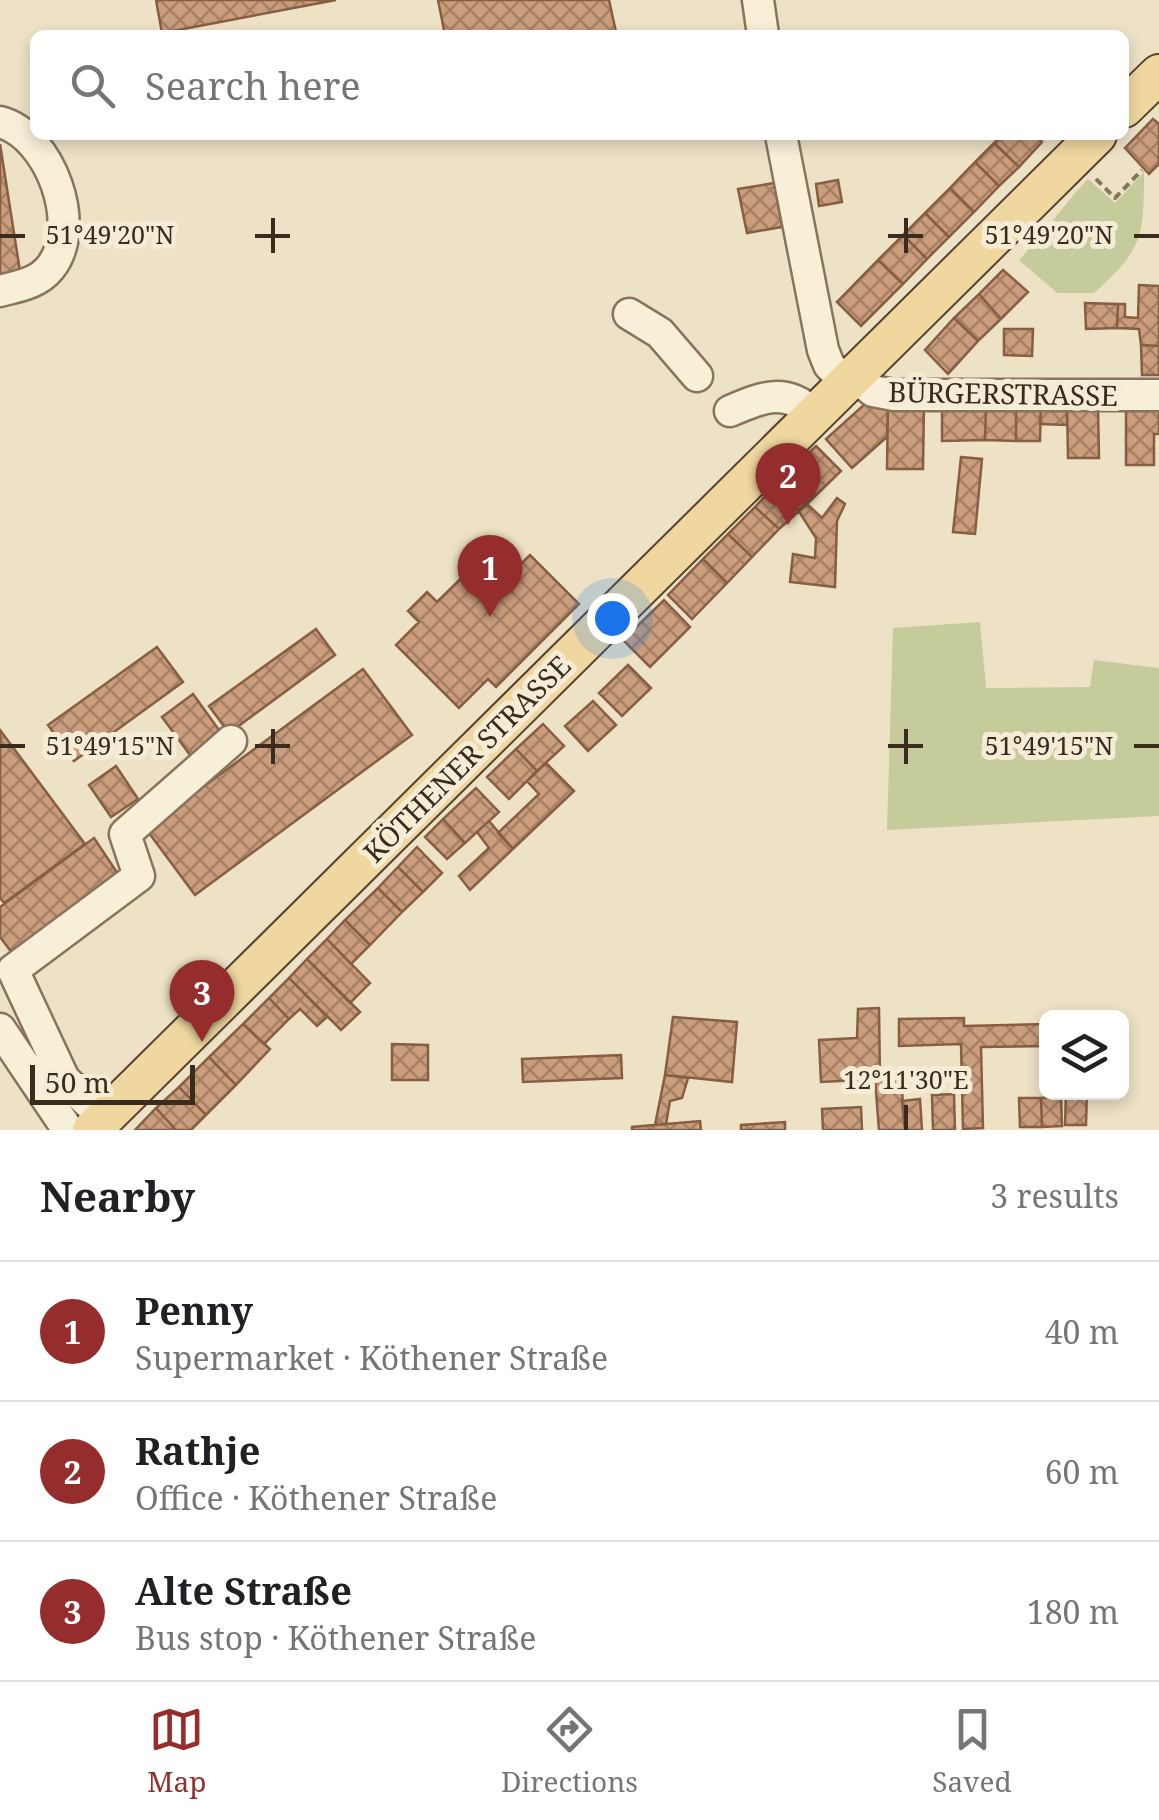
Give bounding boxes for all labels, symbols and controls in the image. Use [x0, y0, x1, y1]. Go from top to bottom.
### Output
search box [30, 30, 1129, 140]
icon: search [65, 58, 120, 113]
text: Search here [145, 59, 361, 111]
text: 51°49'20"N [46, 217, 174, 251]
text: 51°49'20"N [985, 217, 1113, 251]
street label: BÜRGERSTRASSE [888, 372, 1118, 414]
pin: 2 [756, 442, 820, 525]
pin: 1 [458, 534, 522, 617]
your location [587, 593, 638, 644]
street label: KÖTHENER STRASSE [354, 646, 578, 870]
text: 51°49'15"N [46, 728, 174, 762]
text: 51°49'15"N [985, 728, 1113, 762]
pin: 3 [170, 960, 234, 1042]
map controls [1039, 1010, 1129, 1100]
button: layers [1039, 1010, 1129, 1100]
scale bar [30, 1060, 195, 1104]
text: 12°11'30"E [843, 1062, 969, 1096]
text: 50 m [45, 1063, 110, 1101]
text: Nearby [40, 1167, 195, 1224]
text: 3 results [990, 1174, 1119, 1217]
text: Penny [135, 1284, 253, 1336]
text: 1 [63, 1310, 82, 1353]
text: 40 m [1045, 1310, 1119, 1353]
text: Supermarket · Köthener Straße [135, 1336, 608, 1379]
text: Rathje [135, 1424, 260, 1476]
text: 2 [63, 1450, 82, 1493]
text: 60 m [1045, 1450, 1119, 1493]
text: Office · Köthener Straße [135, 1476, 497, 1519]
text: Alte Straße [135, 1564, 352, 1616]
text: 3 [63, 1590, 82, 1633]
text: 180 m [1027, 1590, 1119, 1633]
text: Bus stop · Köthener Straße [135, 1616, 536, 1659]
tab: Map [147, 1702, 206, 1800]
tab: Directions [501, 1702, 638, 1800]
tab: Saved [932, 1702, 1012, 1800]

